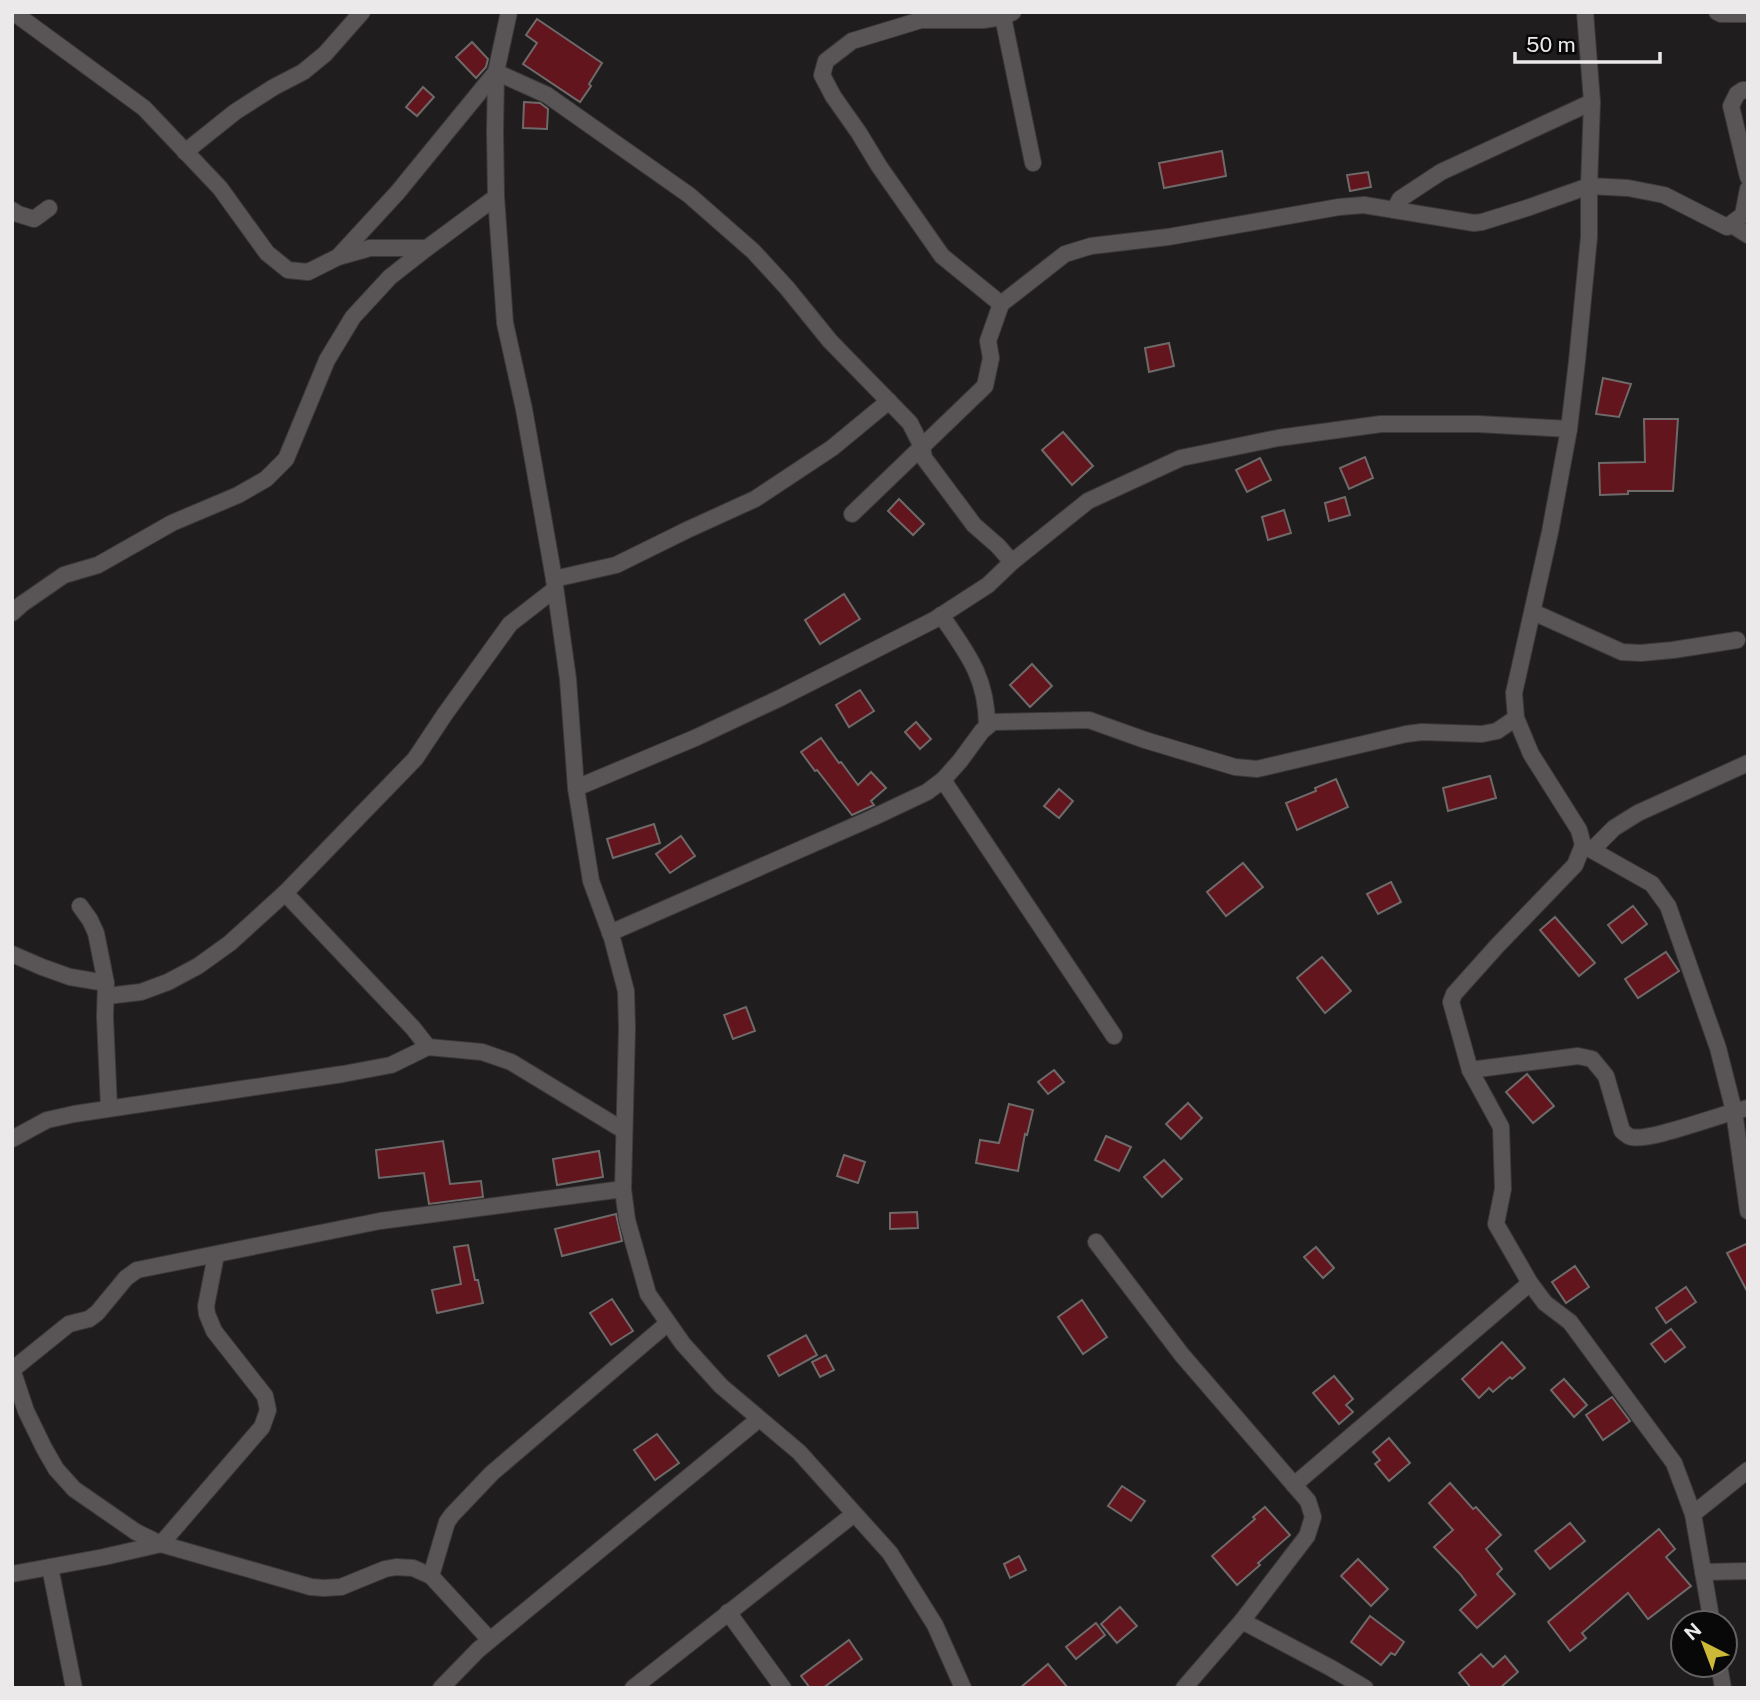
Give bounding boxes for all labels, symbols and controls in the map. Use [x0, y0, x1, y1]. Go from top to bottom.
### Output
scale bar [1515, 21, 1660, 65]
text: 50 m [1526, 32, 1576, 57]
north arrow [1669, 1609, 1739, 1679]
text: N [1680, 1618, 1706, 1645]

